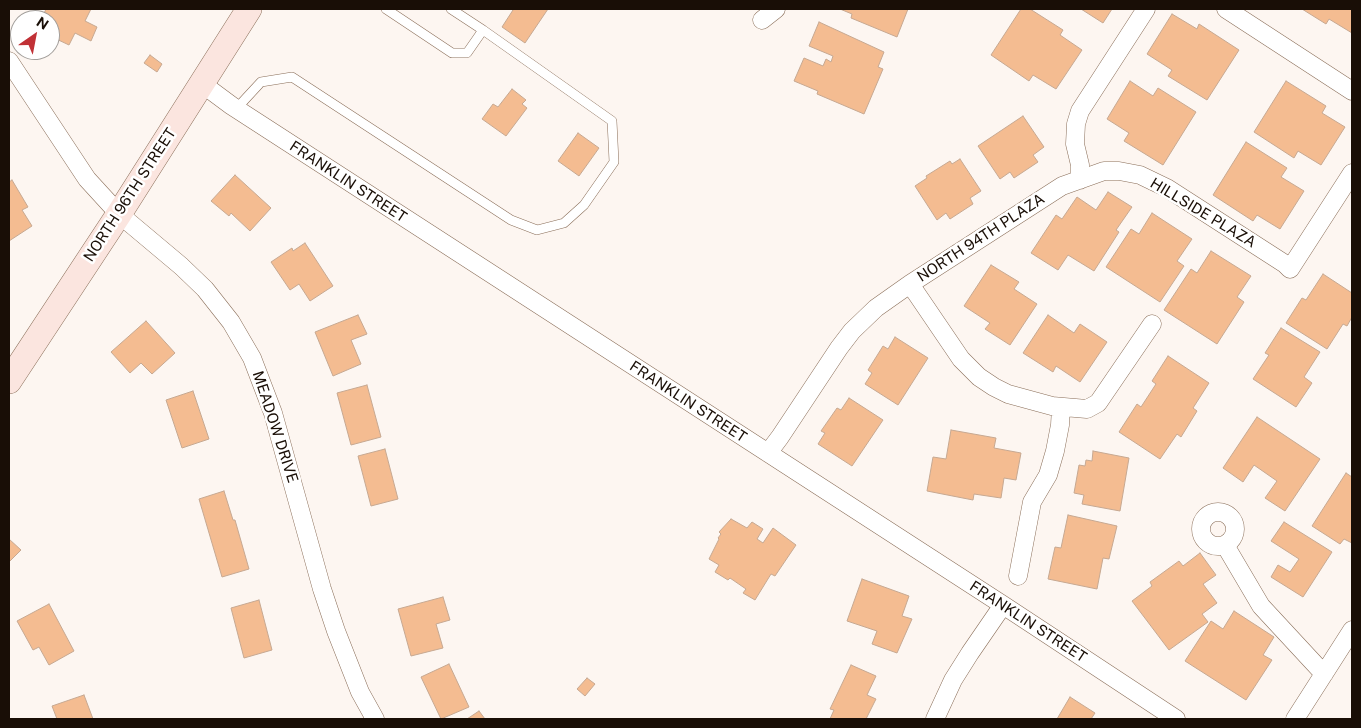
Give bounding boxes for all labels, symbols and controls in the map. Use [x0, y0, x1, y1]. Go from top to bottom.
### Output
north arrow [10, 10, 60, 60]
text: N [34, 14, 52, 33]
street label: NORTH 96TH STREET [80, 125, 180, 265]
street label: FRANKLIN STREET [286, 137, 410, 227]
street label: HILLSIDE PLAZA [1147, 174, 1259, 252]
street label: NORTH 94TH PLAZA [914, 190, 1048, 286]
street label: FRANKLIN STREET [626, 357, 750, 447]
street label: MEADOW DRIVE [248, 369, 302, 485]
street label: FRANKLIN STREET [966, 577, 1090, 667]

